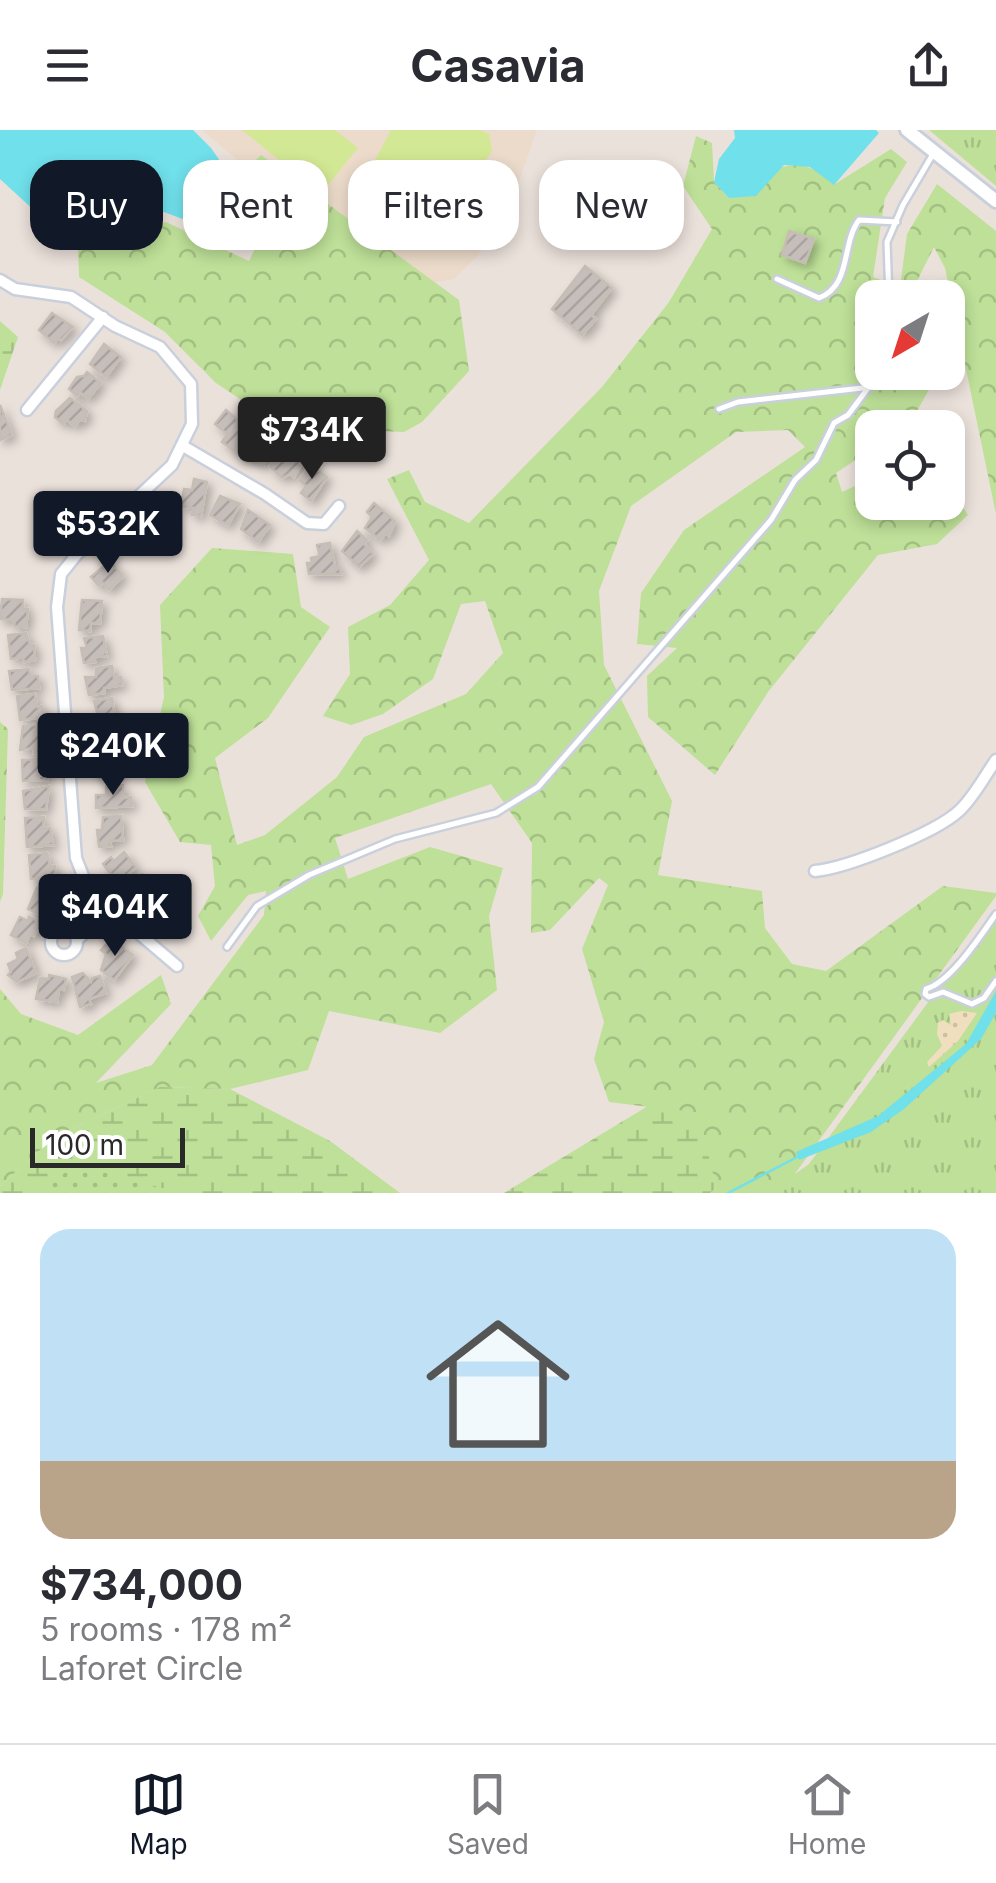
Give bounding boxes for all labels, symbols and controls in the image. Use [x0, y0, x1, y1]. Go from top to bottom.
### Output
icon: menu [40, 38, 95, 93]
text: Casavia [410, 38, 586, 93]
icon: share [901, 38, 956, 93]
chip: Buy [30, 160, 163, 250]
chip: Rent [183, 160, 328, 250]
chip: Filters [348, 160, 519, 250]
chip: New [539, 160, 684, 250]
north arrow [855, 280, 965, 390]
map controls [855, 280, 965, 520]
pin: $734K [242, 397, 382, 482]
text: $734K [260, 410, 364, 449]
button: locate [855, 410, 965, 520]
pin: $532K [38, 491, 178, 576]
text: $532K [55, 504, 161, 543]
pin: $240K [43, 713, 183, 798]
text: $240K [60, 726, 166, 765]
pin: $404K [45, 874, 185, 959]
text: $404K [61, 887, 169, 926]
scale bar [30, 1123, 185, 1168]
text: 100 m [45, 1128, 124, 1162]
icon: home [408, 1294, 588, 1474]
text: $734,000 [40, 1559, 243, 1610]
text: 5 rooms · 178 m² [40, 1610, 292, 1649]
text: Laforet Circle [40, 1649, 243, 1688]
tab: Map [130, 1767, 188, 1861]
tab: Saved [447, 1767, 529, 1861]
tab: Home [788, 1767, 866, 1861]

